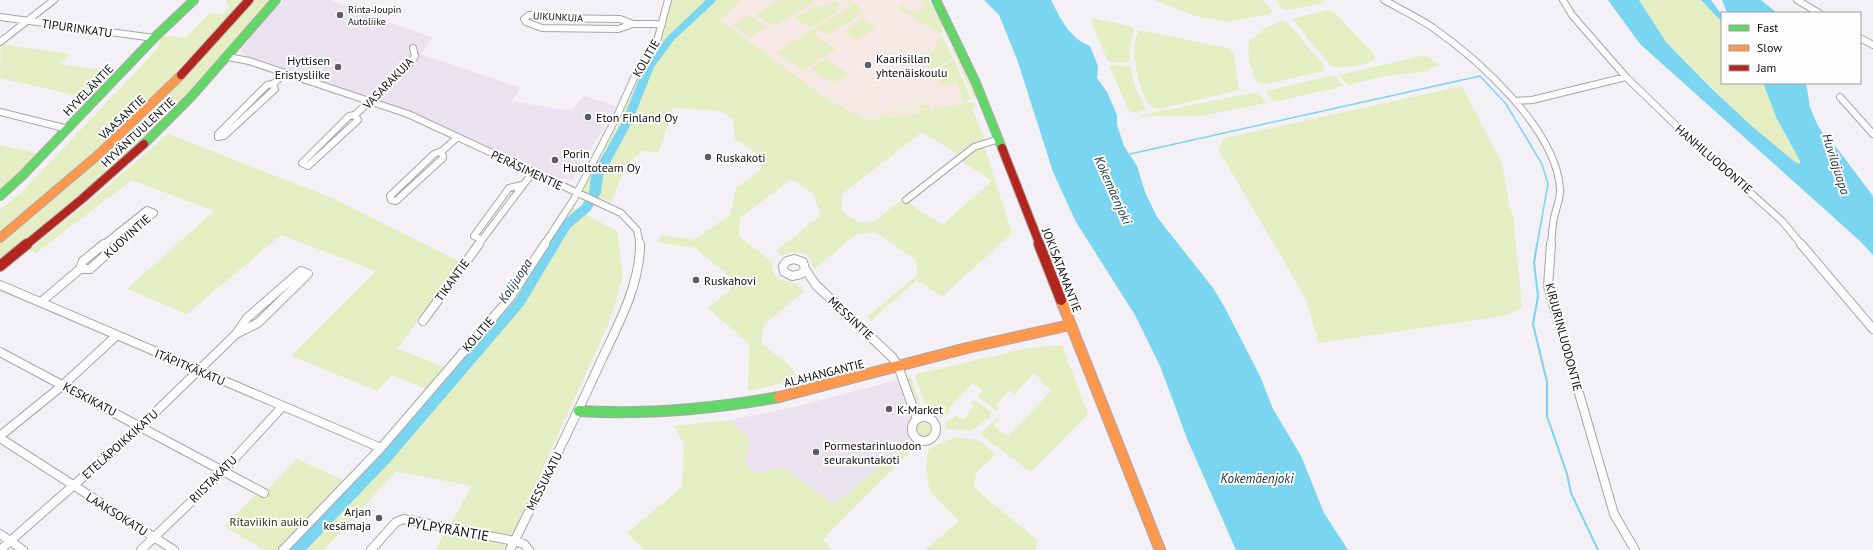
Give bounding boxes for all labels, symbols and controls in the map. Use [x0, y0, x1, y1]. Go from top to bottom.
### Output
place label: Rinta-Joupin Autoliike [348, 3, 401, 28]
street label: UIKUNKUJA [533, 9, 584, 25]
marker: Rinta-Joupin Autoliike [335, 10, 345, 20]
legend [1721, 12, 1861, 84]
street label: TIPURINKATU [41, 16, 113, 40]
text: Fast [1757, 20, 1778, 35]
street label: KOLITIE [629, 36, 663, 80]
text: Slow [1757, 40, 1782, 55]
place label: Kaarisillan yhtenäiskoulu [876, 51, 947, 80]
place label: Hyttisen Eristysliike [275, 53, 330, 82]
street label: VASARAKUJA [359, 54, 416, 113]
marker: Kaarisillan yhtenäiskoulu [863, 60, 873, 70]
text: Jam [1756, 60, 1776, 75]
street label: HYVELÄNTIE [60, 61, 116, 119]
marker: Hyttisen Eristysliike [333, 62, 343, 72]
street label: VAASANTIE [95, 92, 148, 143]
street label: HYVÄNTUULENTIE [98, 94, 178, 170]
place label: Eton Finland Oy [596, 110, 678, 125]
marker: Eton Finland Oy [583, 112, 593, 122]
street label: HANHILUODONTIE [1672, 121, 1756, 197]
water label: Huvilajuopa [1818, 131, 1854, 197]
place label: Porin Huoltoteam Oy [563, 146, 641, 175]
street label: PERÄSIMENTIE [489, 147, 565, 193]
place label: Ruskakoti [716, 150, 766, 165]
marker: Ruskakoti [703, 152, 713, 162]
water label: Kokemäenjoki [1090, 153, 1136, 227]
marker: Porin Huoltoteam Oy [550, 155, 560, 165]
street label: KUOVINTIE [100, 211, 154, 261]
street label: JOKISATAMANTIE [1039, 225, 1085, 314]
water label: Kolijuopa [494, 255, 536, 307]
street label: TIKANTIE [432, 256, 472, 304]
place label: Ruskahovi [704, 273, 756, 288]
marker: Ruskahovi [691, 275, 701, 285]
street label: KIRJURINLUODONTIE [1542, 281, 1586, 393]
street label: MESSINTIE [825, 293, 877, 343]
street label: KOLITIE [459, 314, 497, 354]
street label: ITÄPITKÄKATU [153, 345, 227, 389]
street label: ALAHANGANTIE [782, 356, 866, 390]
street label: KESKIKATU [61, 379, 119, 419]
place label: K-Market [897, 402, 943, 417]
marker: K-Market [884, 404, 894, 414]
street label: ETELÄPOIKKIKATU [79, 406, 161, 482]
place label: Pormestarinluodon seurakuntakoti [824, 438, 921, 467]
marker: Pormestarinluodon seurakuntakoti [811, 447, 821, 457]
street label: MESSUKATU [523, 449, 565, 513]
street label: RIISTAKATU [186, 452, 240, 506]
water label: Kokemäenjoki [1220, 470, 1294, 487]
street label: LAAKSOKATU [83, 489, 151, 539]
place label: Arjan kesämaja [323, 504, 371, 533]
marker: Arjan kesämaja [374, 513, 384, 523]
street label: PYLPYRÄNTIE [406, 513, 490, 545]
park label: Ritaviikin aukio [229, 514, 309, 529]

